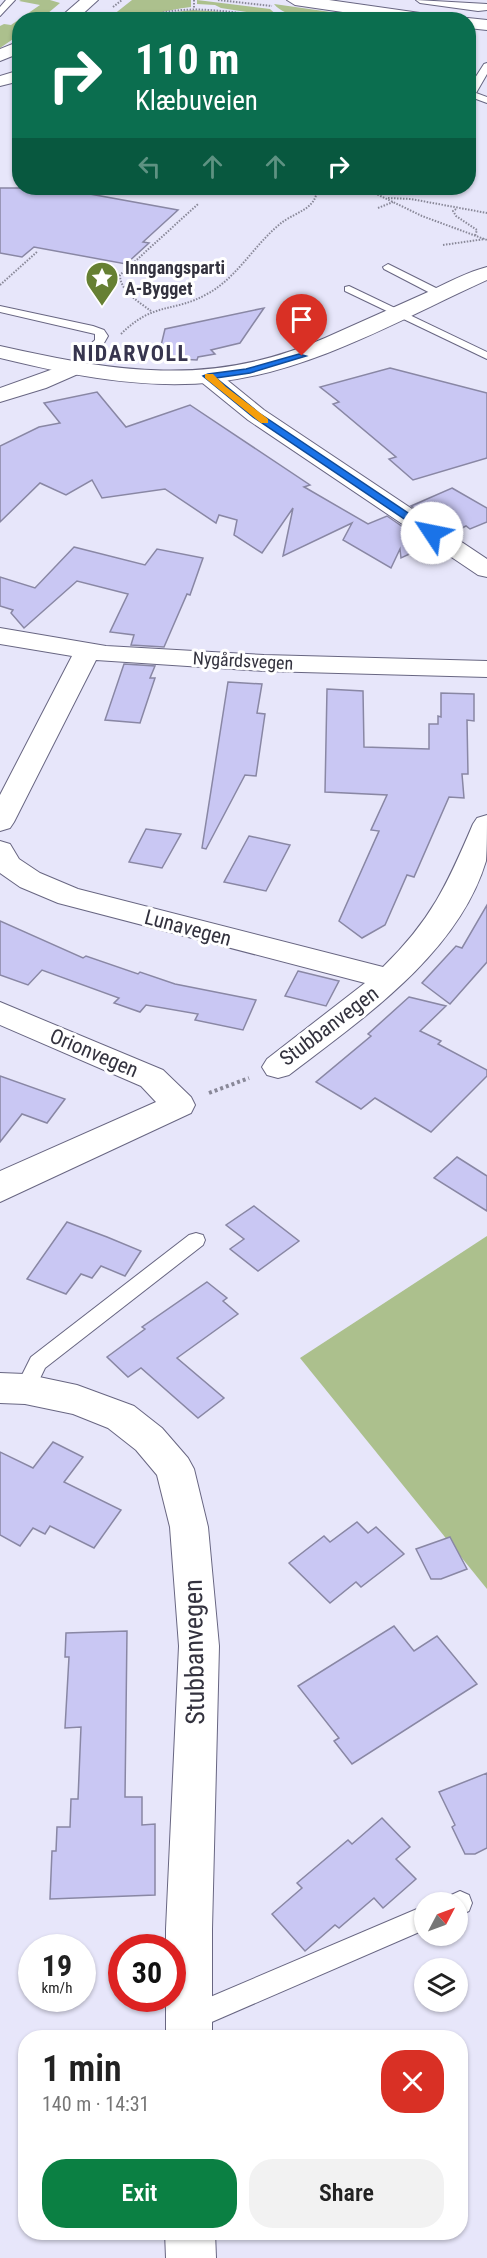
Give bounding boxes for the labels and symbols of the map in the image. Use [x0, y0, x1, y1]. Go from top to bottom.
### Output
place label: Inngangsparti A-Bygget [125, 257, 225, 299]
place icon: Inngangsparti A-Bygget [84, 260, 120, 307]
pin [276, 294, 327, 356]
district label: NIDARVOLL [72, 341, 190, 366]
position arrow [400, 501, 464, 565]
street label: Nygårdsvegen [192, 647, 294, 674]
street label: Lunavegen [142, 905, 234, 951]
street label: Stubbanvegen [275, 981, 383, 1071]
street label: Orionvegen [46, 1024, 142, 1082]
street label: Stubbanvegen [178, 1579, 210, 1725]
north arrow [414, 1892, 468, 1946]
speed limit sign: 30 [108, 1934, 186, 2012]

